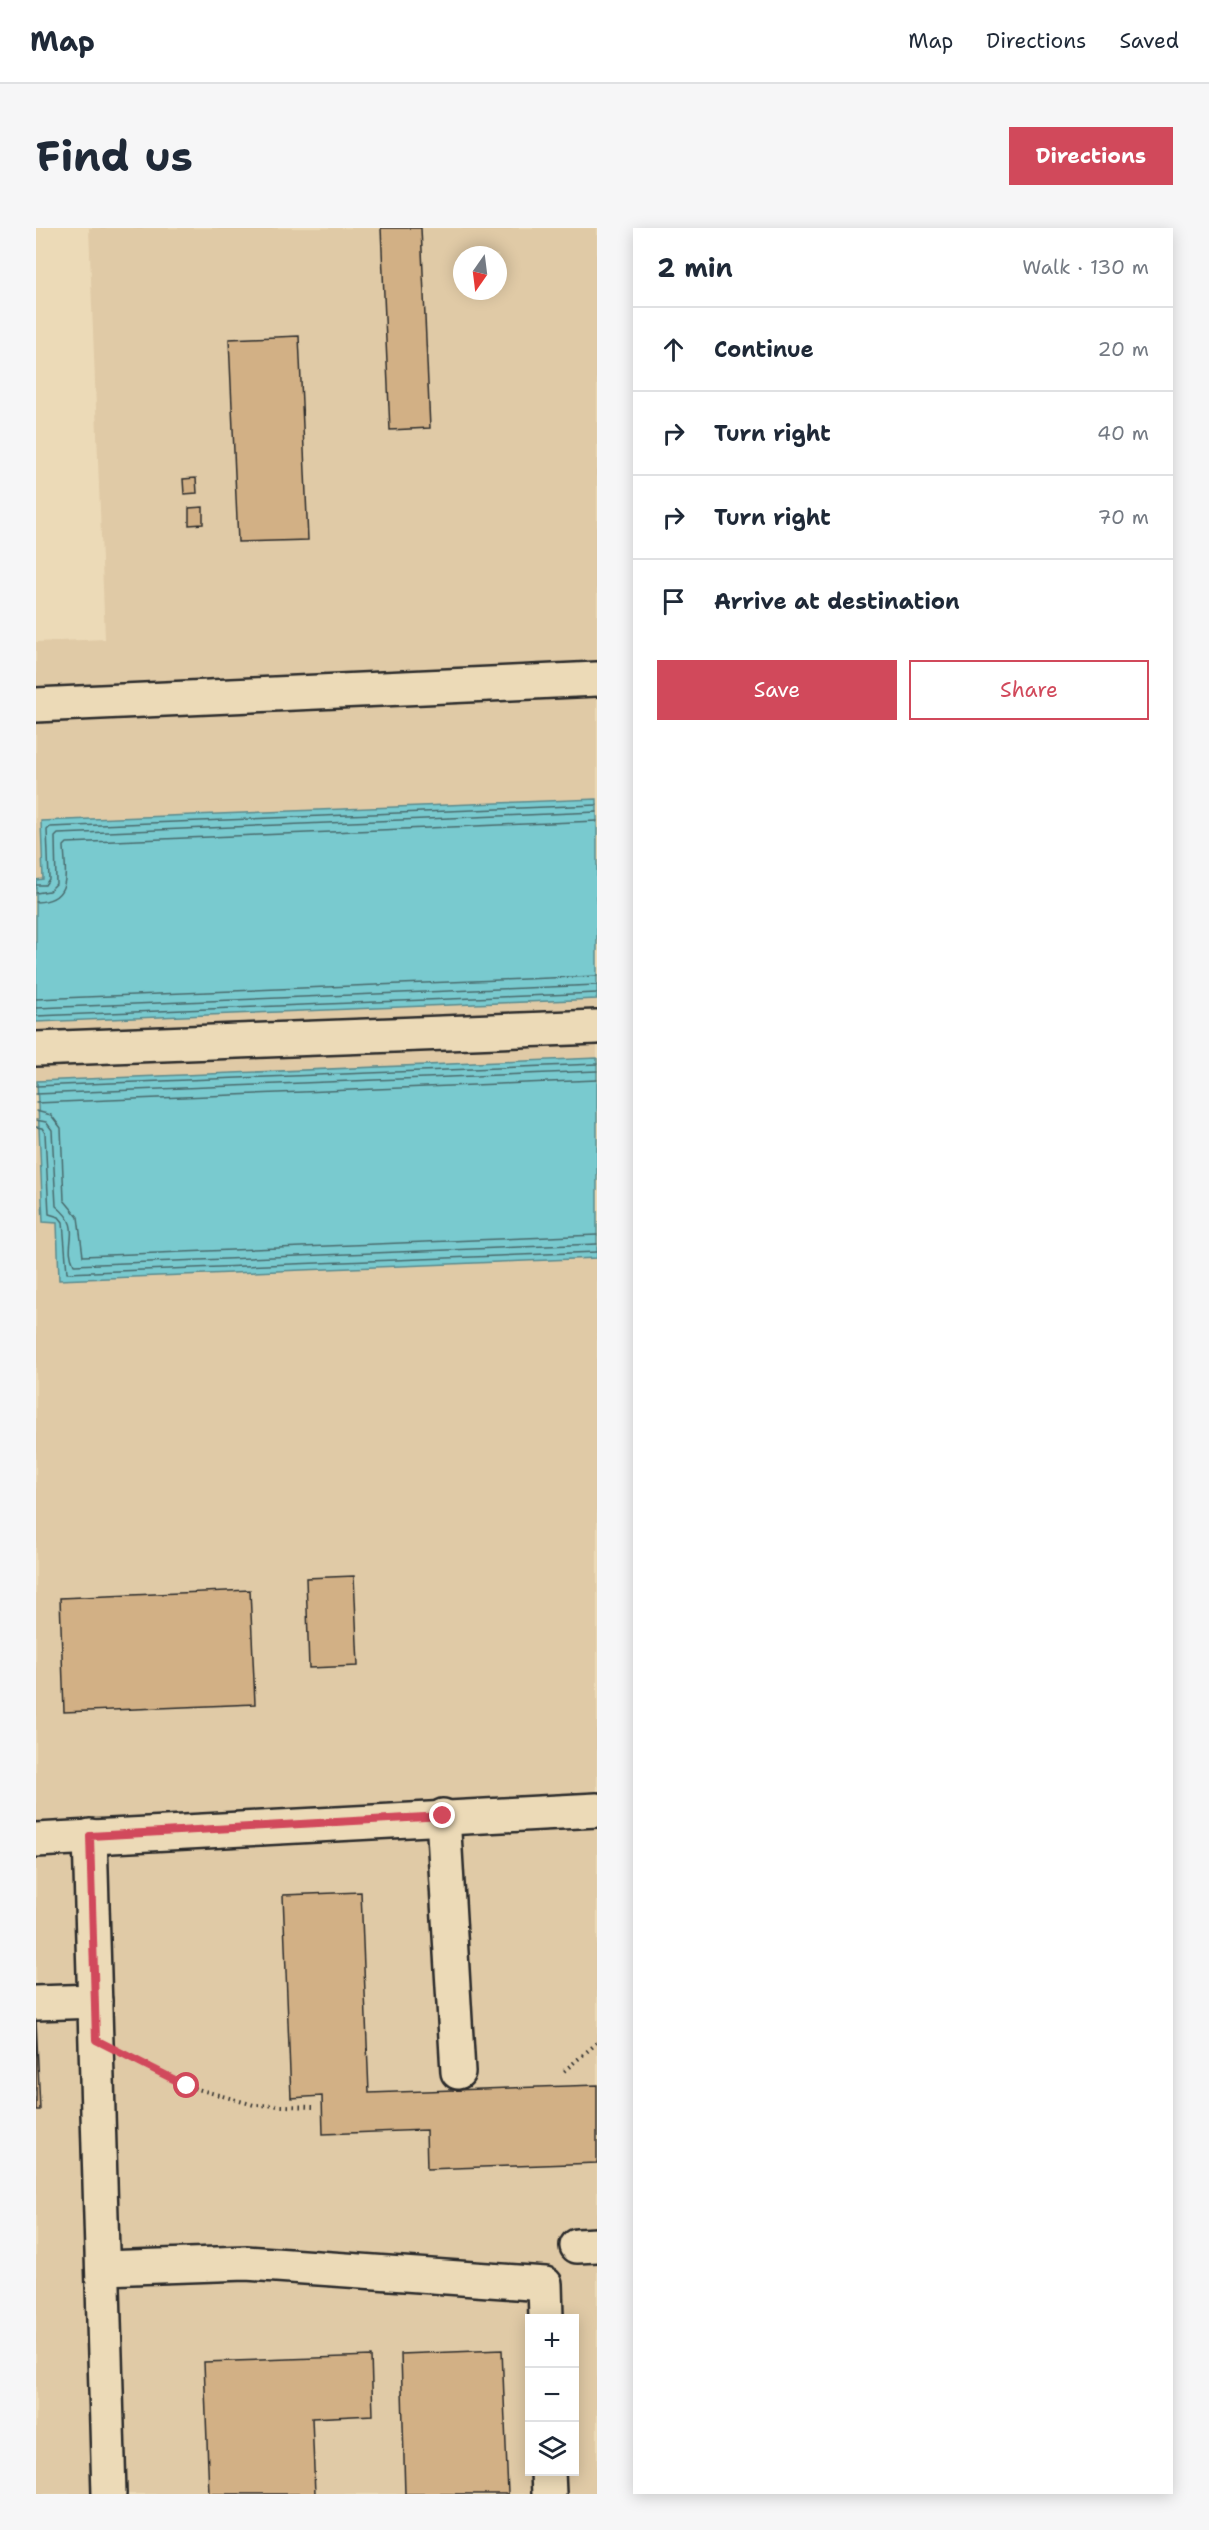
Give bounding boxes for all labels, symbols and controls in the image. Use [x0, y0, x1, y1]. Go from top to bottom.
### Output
text: Map [30, 22, 95, 60]
text: Map [908, 27, 953, 55]
text: Directions [986, 27, 1086, 55]
text: Saved [1119, 27, 1179, 55]
button: Directions [1009, 127, 1173, 185]
text: Find us [36, 128, 193, 184]
north arrow [453, 246, 507, 300]
text: 2 min [657, 250, 733, 285]
text: Walk · 130 m [1022, 254, 1149, 280]
icon: ahead [657, 333, 690, 366]
text: Continue [714, 335, 814, 364]
text: 20 m [1098, 336, 1149, 362]
icon: right [657, 417, 690, 450]
text: Turn right [714, 419, 831, 448]
text: 40 m [1097, 420, 1149, 446]
icon: right [657, 501, 690, 534]
text: Turn right [714, 503, 831, 532]
text: 70 m [1097, 504, 1149, 530]
icon: arrive [657, 585, 690, 618]
text: Arrive at destination [714, 587, 960, 616]
button: Save [657, 660, 897, 720]
button: Share [909, 660, 1149, 720]
route end [429, 1802, 455, 1828]
route start [173, 2072, 199, 2098]
map controls [525, 2314, 579, 2476]
button: + [525, 2314, 579, 2368]
button: − [525, 2368, 579, 2422]
button: layers [525, 2422, 579, 2476]

